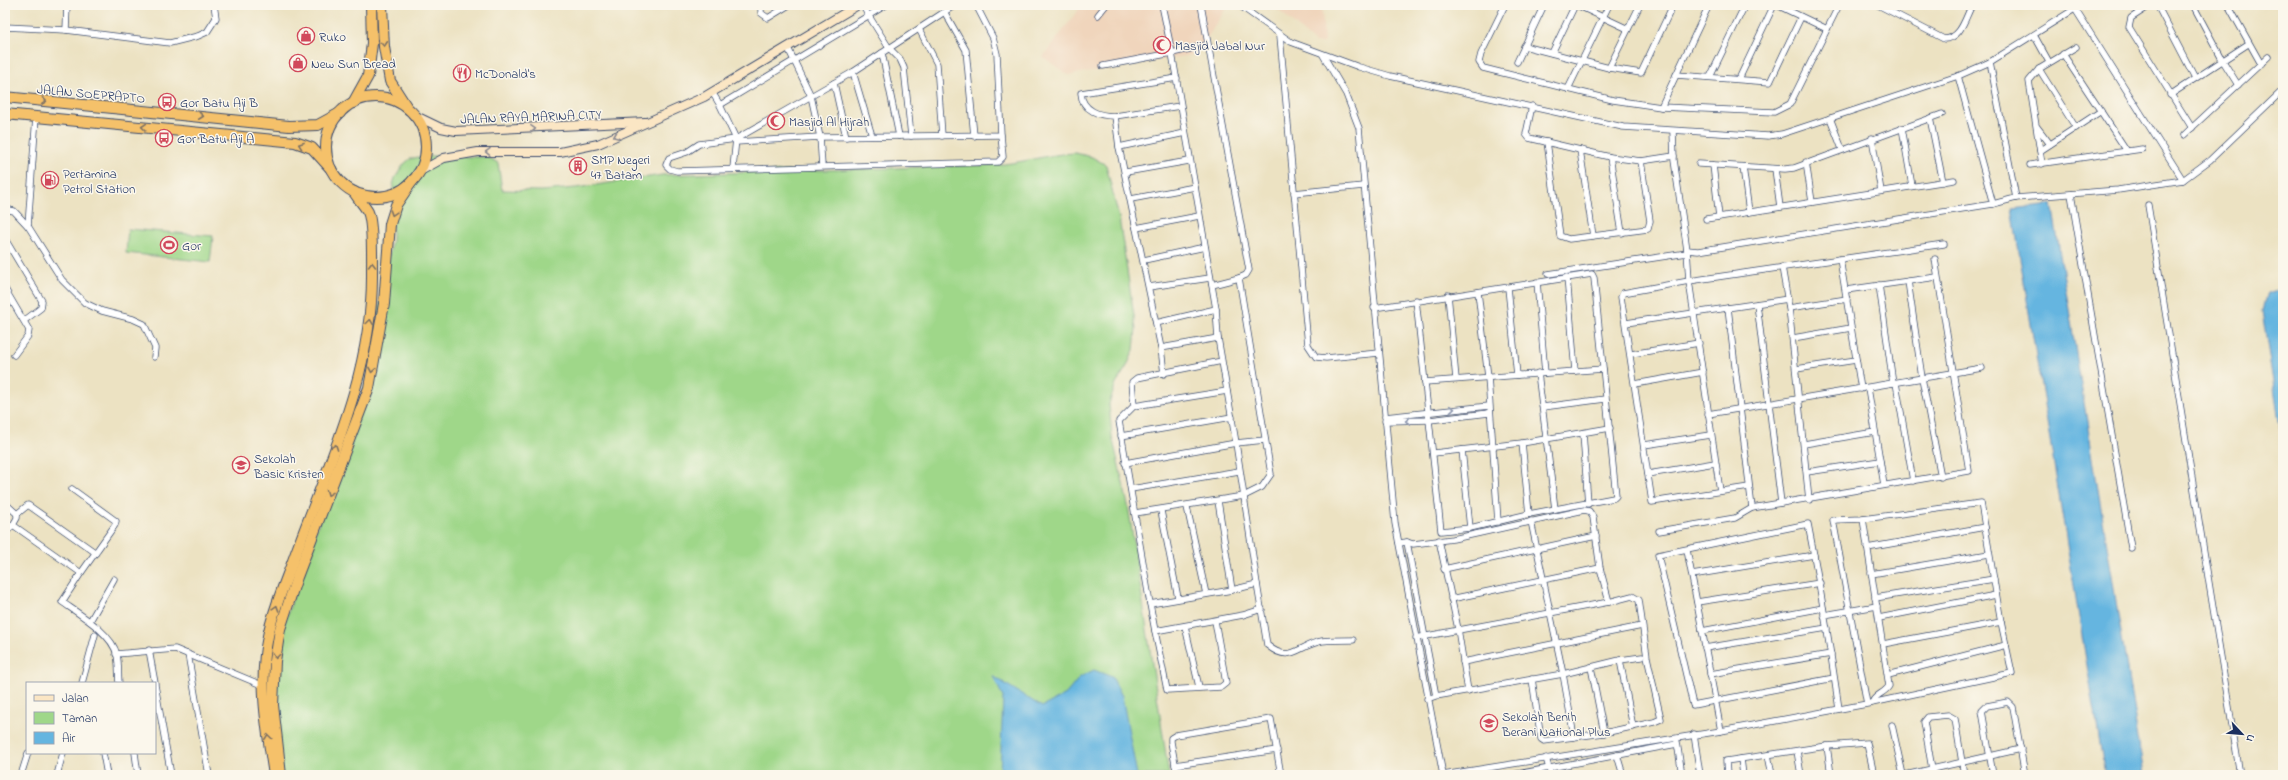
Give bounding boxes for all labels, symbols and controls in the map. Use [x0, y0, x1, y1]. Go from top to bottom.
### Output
shop icon: Ruko [296, 26, 316, 46]
place label: Ruko [319, 28, 346, 47]
mosque icon: Masjid Jabal Nur [1152, 35, 1172, 55]
place label: Masjid Jabal Nur [1175, 37, 1266, 56]
one-way arrow [379, 41, 388, 47]
shop icon: New Sun Bread [288, 53, 308, 73]
place label: New Sun Bread [311, 55, 396, 74]
restaurant icon: McDonald's [452, 63, 472, 83]
place label: McDonald's [475, 65, 536, 84]
street label: JALAN SOEPRAPTO [36, 80, 146, 109]
bus stop icon: Gor Batu Aji B [157, 92, 177, 112]
place label: Gor Batu Aji B [180, 94, 258, 113]
one-way arrow [41, 96, 47, 105]
street label: JALAN RAYA MARINA CITY [460, 106, 602, 129]
one-way arrow [198, 111, 204, 120]
mosque icon: Masjid Al Hijrah [766, 111, 786, 131]
place label: Masjid Al Hijrah [789, 113, 869, 132]
one-way arrow [141, 123, 147, 132]
one-way arrow [530, 125, 536, 133]
bus stop icon: Gor Batu Aji A [154, 128, 174, 148]
place label: Gor Batu Aji A [177, 130, 254, 149]
one-way arrow [612, 132, 619, 140]
one-way arrow [298, 141, 305, 149]
one-way arrow [485, 148, 491, 156]
place label: SMP Negeri 47 Batam [591, 151, 650, 185]
building icon: SMP Negeri 47 Batam [568, 156, 588, 176]
place label: Pertamina Petrol Station [63, 165, 135, 199]
fuel station icon: Pertamina Petrol Station [40, 170, 60, 190]
one-way arrow [389, 210, 398, 217]
sports icon: Gor [159, 235, 179, 255]
place label: Gor [182, 237, 202, 256]
one-way arrow [368, 262, 376, 268]
one-way arrow [365, 319, 374, 325]
one-way arrow [368, 367, 377, 373]
one-way arrow [1448, 405, 1455, 414]
one-way arrow [1405, 417, 1411, 425]
one-way arrow [330, 443, 338, 450]
place label: Sekolah Basic Kristen [253, 450, 324, 484]
school or university icon: Sekolah Basic Kristen [231, 455, 251, 475]
one-way arrow [325, 489, 333, 496]
one-way arrow [271, 605, 280, 612]
one-way arrow [272, 653, 281, 659]
legend [26, 682, 156, 754]
text: Jalan [62, 690, 89, 708]
place label: Sekolah Benih Berani National Plus [1501, 708, 1611, 742]
text: Taman [62, 710, 97, 728]
school or university icon: Sekolah Benih Berani National Plus [1479, 713, 1499, 733]
north arrow [2222, 714, 2262, 754]
text: Air [62, 730, 76, 748]
text: U [2241, 731, 2259, 745]
one-way arrow [264, 733, 273, 740]

